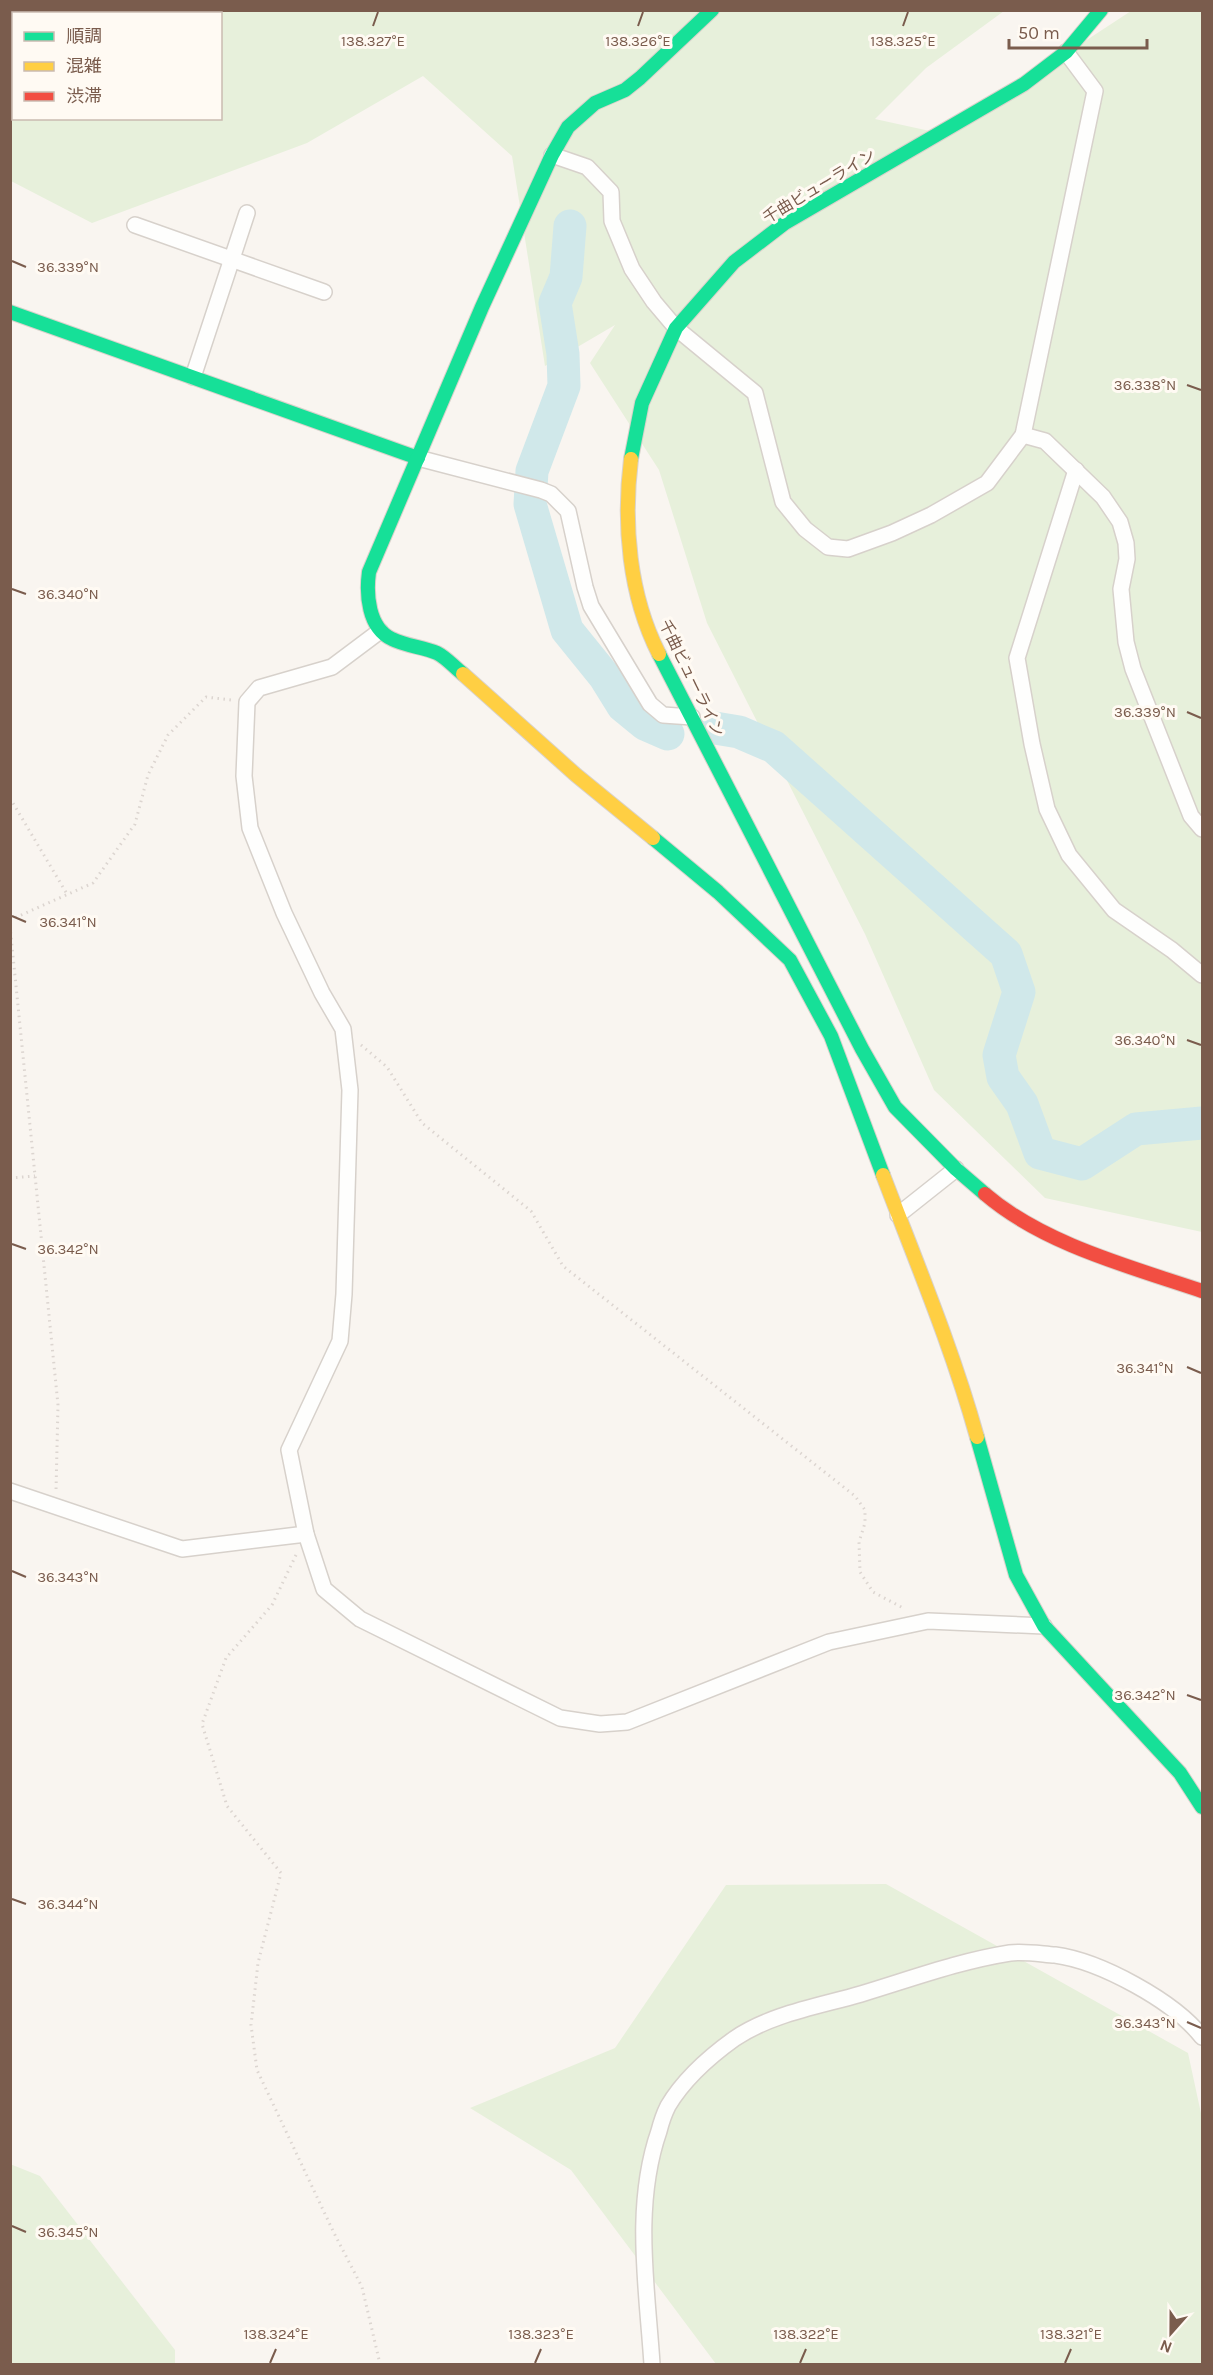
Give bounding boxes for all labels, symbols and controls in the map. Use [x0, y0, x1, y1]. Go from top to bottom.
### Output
legend [12, 12, 222, 120]
scale bar [1009, 12, 1147, 50]
text: 50 m [1018, 22, 1060, 44]
text: 順調 [66, 25, 102, 47]
text: 138.327°E [341, 32, 405, 50]
text: 138.326°E [605, 32, 671, 50]
text: 138.325°E [870, 32, 936, 50]
text: 混雑 [66, 55, 102, 77]
text: 渋滞 [66, 85, 102, 107]
street label: 千曲ビューライン [759, 145, 879, 227]
text: 36.339°N [37, 258, 99, 276]
text: 36.338°N [1114, 376, 1176, 394]
text: 36.340°N [37, 585, 99, 603]
street label: 千曲ビューライン [655, 616, 729, 740]
text: 36.339°N [1114, 703, 1176, 721]
text: 36.341°N [39, 913, 97, 931]
text: 36.340°N [1114, 1031, 1176, 1049]
text: 36.342°N [37, 1240, 99, 1258]
text: 36.341°N [1116, 1359, 1174, 1377]
text: 36.343°N [37, 1568, 99, 1586]
text: 36.342°N [1114, 1686, 1176, 1704]
text: 36.344°N [37, 1895, 99, 1913]
text: 36.343°N [1114, 2014, 1176, 2032]
text: 36.345°N [37, 2223, 99, 2241]
north arrow [1141, 2303, 1201, 2363]
text: 138.324°E [243, 2325, 309, 2343]
text: 138.323°E [508, 2325, 574, 2343]
text: 138.322°E [773, 2325, 839, 2343]
text: 138.321°E [1040, 2325, 1102, 2343]
text: N [1157, 2336, 1175, 2357]

